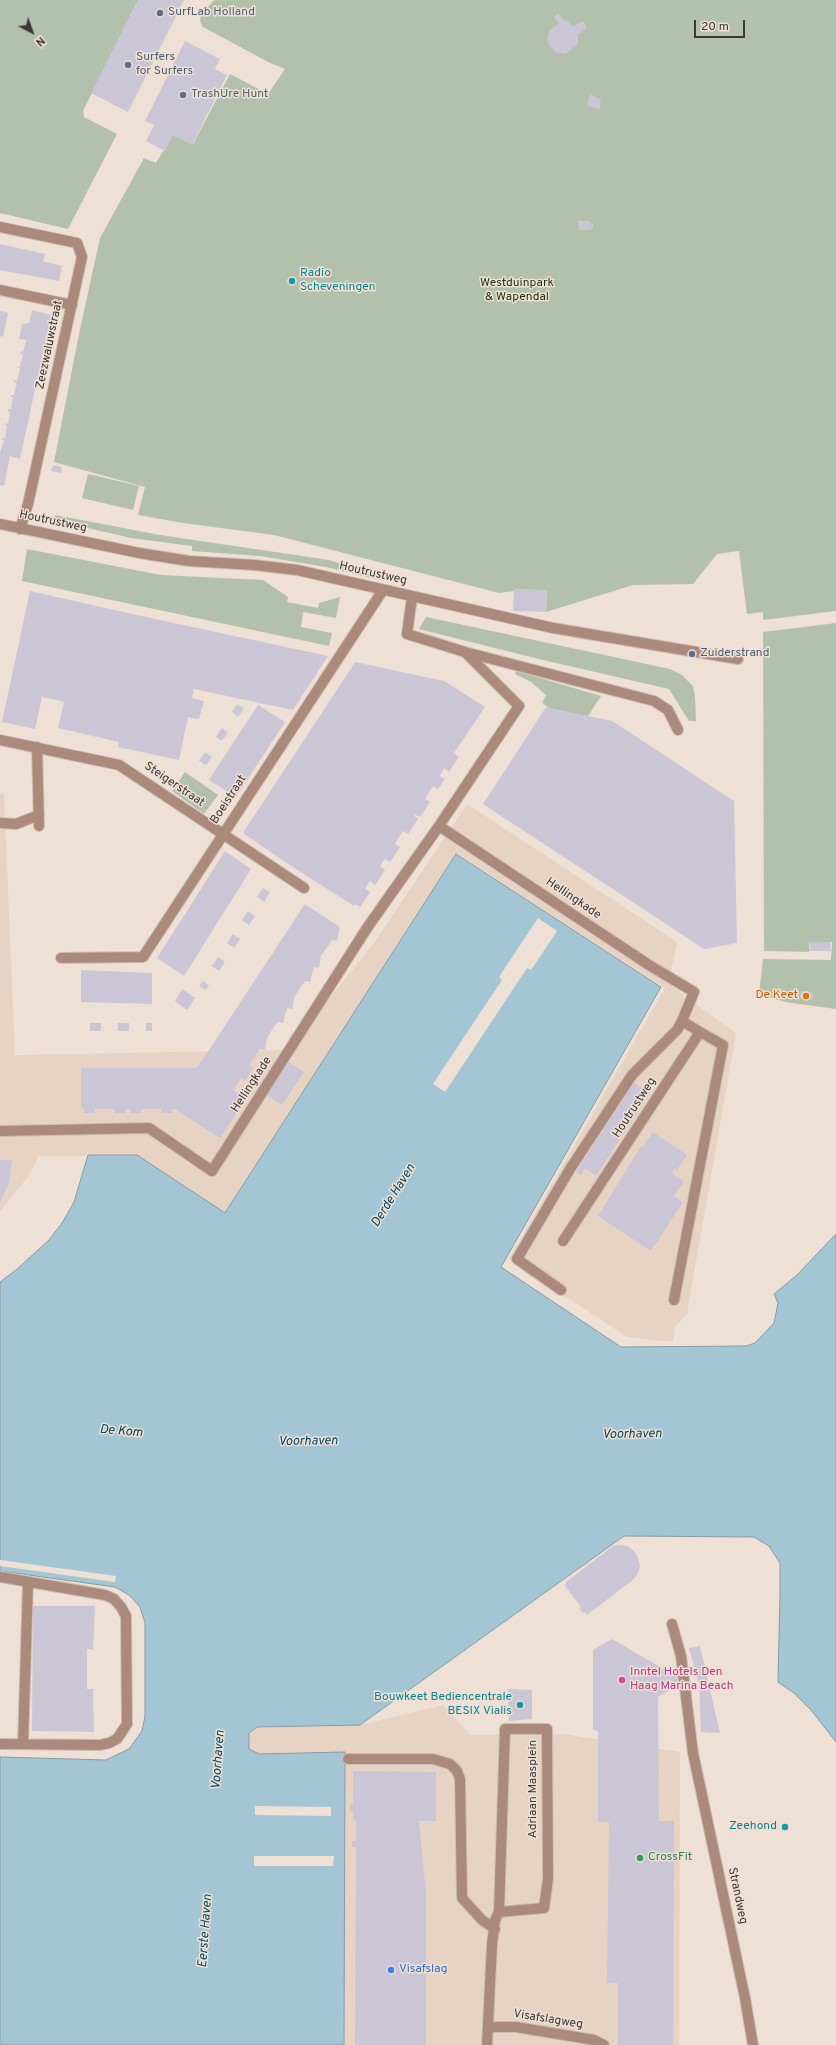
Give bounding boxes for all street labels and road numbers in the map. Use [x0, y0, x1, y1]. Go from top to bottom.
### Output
street label: Zeezwaluwstraat [34, 299, 66, 391]
street label: Houtrustweg [18, 508, 88, 536]
street label: Houtrustweg [338, 559, 408, 589]
street label: Steigerstraat [141, 760, 207, 810]
street label: Boeistraat [208, 773, 250, 827]
street label: Hellingkade [543, 875, 603, 923]
street label: Hellingkade [229, 1054, 275, 1116]
street label: Houtrustweg [610, 1075, 660, 1141]
street label: Adriaan Maasplein [527, 1740, 541, 1838]
street label: Strandweg [724, 1866, 750, 1926]
street label: Visafslagweg [512, 2007, 584, 2033]

